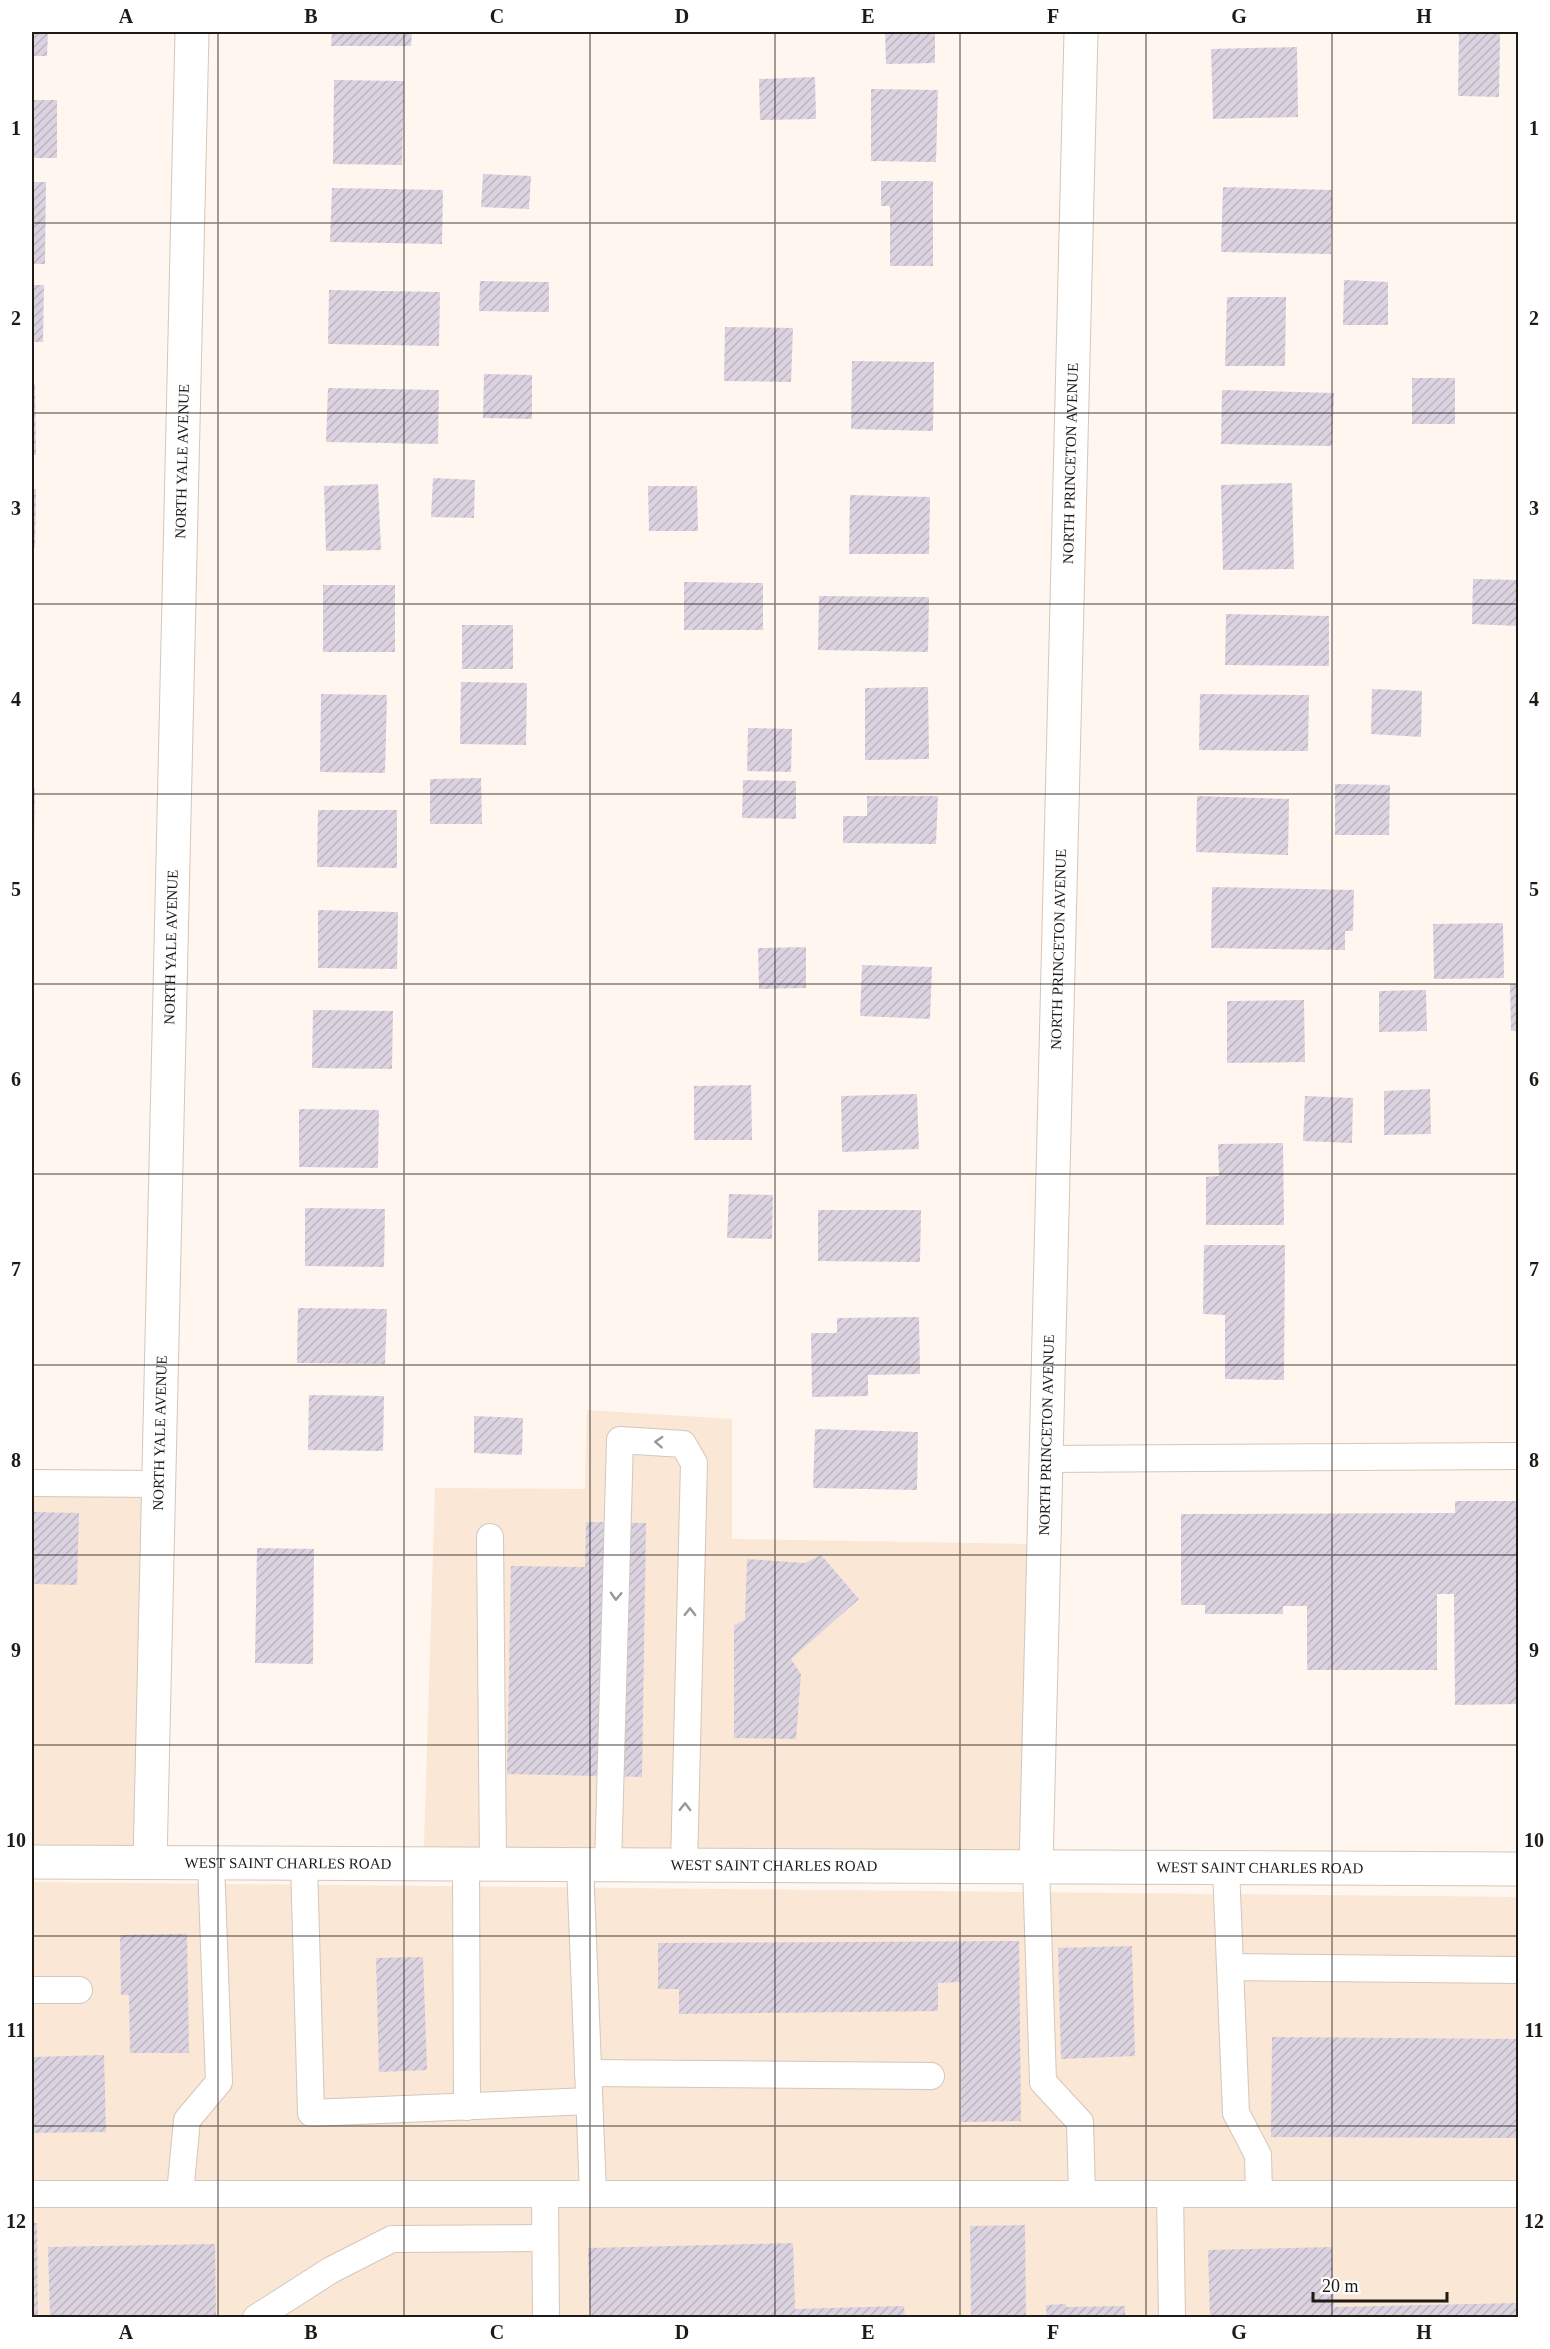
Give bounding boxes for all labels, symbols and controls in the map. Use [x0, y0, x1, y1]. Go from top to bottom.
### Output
text: A [119, 5, 134, 27]
text: B [304, 5, 318, 27]
text: C [490, 5, 504, 27]
text: D [675, 5, 689, 27]
text: E [861, 5, 875, 27]
text: F [1047, 5, 1059, 27]
text: G [1231, 5, 1247, 27]
text: H [1416, 5, 1432, 27]
text: 1 [11, 117, 21, 139]
text: 1 [1529, 117, 1539, 139]
text: 2 [11, 307, 21, 329]
text: 2 [1529, 307, 1539, 329]
street label: NORTH PRINCETON AVENUE [1060, 363, 1081, 564]
street label: NORTH YALE AVENUE [172, 384, 192, 539]
text: 3 [11, 497, 21, 519]
text: 3 [1529, 497, 1539, 519]
text: 4 [11, 688, 21, 710]
text: 4 [1529, 688, 1539, 710]
street label: NORTH PRINCETON AVENUE [1048, 848, 1069, 1050]
street label: NORTH YALE AVENUE [161, 870, 181, 1025]
text: 5 [11, 878, 21, 900]
text: 5 [1529, 878, 1539, 900]
text: 6 [11, 1068, 21, 1090]
text: 6 [1529, 1068, 1539, 1090]
text: 7 [11, 1258, 21, 1280]
text: 7 [1529, 1258, 1539, 1280]
street label: NORTH PRINCETON AVENUE [1036, 1334, 1057, 1536]
street label: NORTH YALE AVENUE [150, 1355, 170, 1511]
one-way arrow [655, 1436, 664, 1449]
text: 8 [11, 1449, 21, 1471]
text: 8 [1529, 1449, 1539, 1471]
one-way arrow [609, 1592, 622, 1601]
one-way arrow [684, 1607, 696, 1616]
text: 9 [11, 1639, 21, 1661]
text: 9 [1529, 1639, 1539, 1661]
one-way arrow [679, 1802, 692, 1811]
text: 10 [6, 1829, 26, 1851]
text: 10 [1524, 1829, 1544, 1851]
street label: WEST SAINT CHARLES ROAD [185, 1855, 392, 1872]
street label: WEST SAINT CHARLES ROAD [671, 1857, 878, 1874]
street label: WEST SAINT CHARLES ROAD [1157, 1859, 1364, 1876]
text: 11 [7, 2019, 25, 2041]
text: 11 [1525, 2019, 1543, 2041]
text: 12 [6, 2210, 26, 2232]
text: 12 [1524, 2210, 1544, 2232]
scale bar [1313, 2265, 1446, 2303]
text: 20 m [1322, 2276, 1359, 2296]
text: A [119, 2321, 134, 2343]
text: B [304, 2321, 318, 2343]
text: C [490, 2321, 504, 2343]
text: D [675, 2321, 689, 2343]
text: E [861, 2321, 875, 2343]
text: F [1047, 2321, 1059, 2343]
text: G [1231, 2321, 1247, 2343]
text: H [1416, 2321, 1432, 2343]

